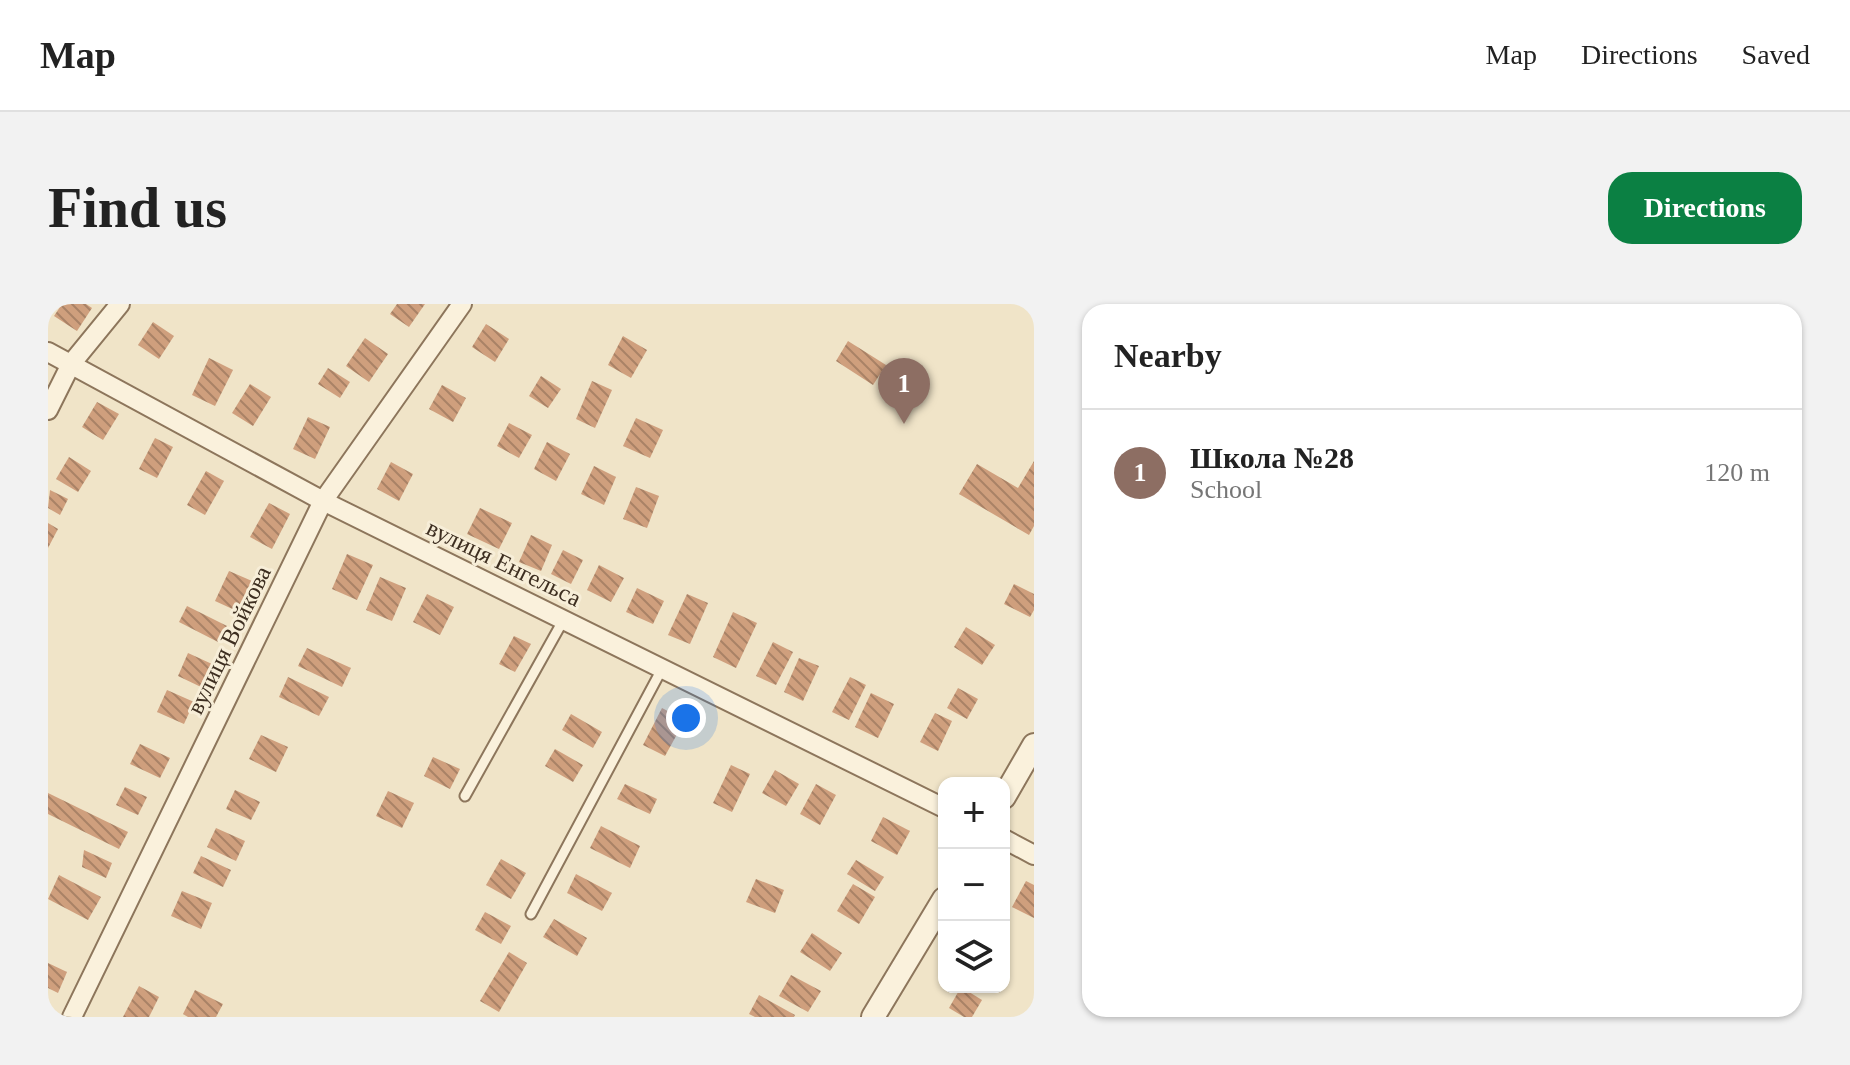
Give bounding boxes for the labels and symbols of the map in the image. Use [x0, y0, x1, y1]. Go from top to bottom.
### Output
pin: 1 [878, 358, 930, 424]
street label: вулиця Енгельса [423, 514, 586, 612]
street label: вулиця Войкова [182, 562, 276, 718]
your location [666, 698, 706, 738]

